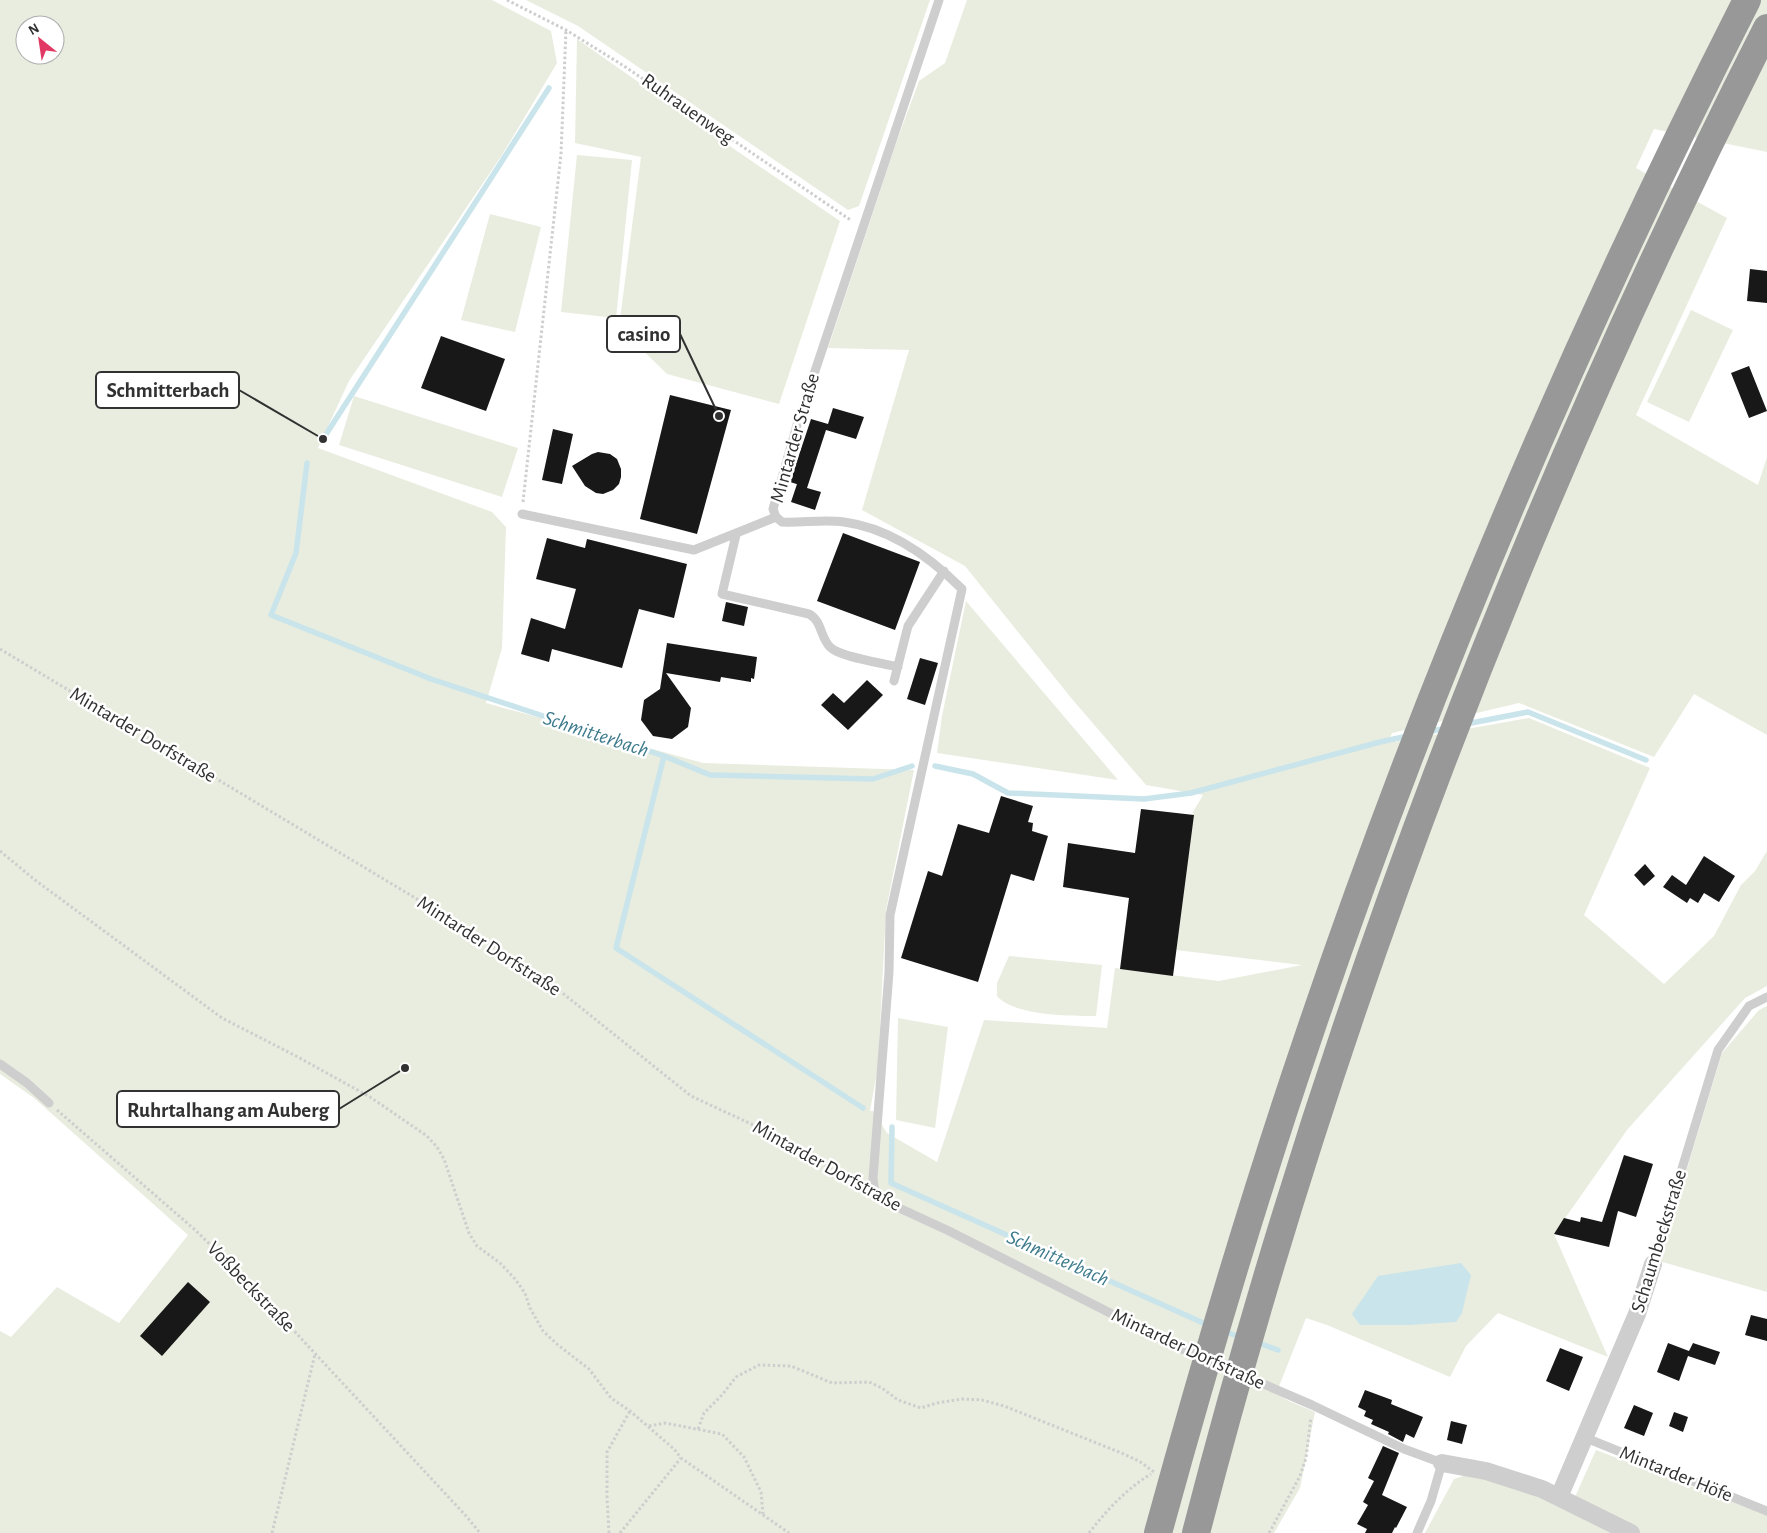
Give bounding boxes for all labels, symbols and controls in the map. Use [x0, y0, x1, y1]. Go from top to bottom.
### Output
north arrow [15, 15, 65, 65]
text: N [26, 21, 42, 38]
street label: Ruhrauenweg [638, 70, 738, 148]
callout: casino [607, 316, 680, 352]
text: casino [617, 324, 671, 345]
street label: Mintarder Straße [767, 371, 823, 505]
callout: Schmitterbach [96, 372, 239, 408]
text: Schmitterbach [107, 380, 229, 401]
street label: Mintarder Dorfstraße [66, 683, 220, 787]
water label: Schmitterbach [541, 707, 651, 761]
street label: Mintarder Dorfstraße [414, 892, 564, 1000]
callout: Ruhrtalhang am Auberg [117, 1091, 339, 1127]
text: Ruhrtalhang am Auberg [127, 1100, 329, 1121]
street label: Mintarder Dorfstraße [749, 1117, 905, 1215]
street label: Schaumbeckstraße [1628, 1167, 1690, 1315]
water label: Schmitterbach [1004, 1226, 1112, 1290]
street label: Voßbeckstraße [203, 1238, 299, 1336]
street label: Mintarder Dorfstraße [1108, 1305, 1268, 1393]
street label: Mintarder Höfe [1617, 1442, 1735, 1506]

